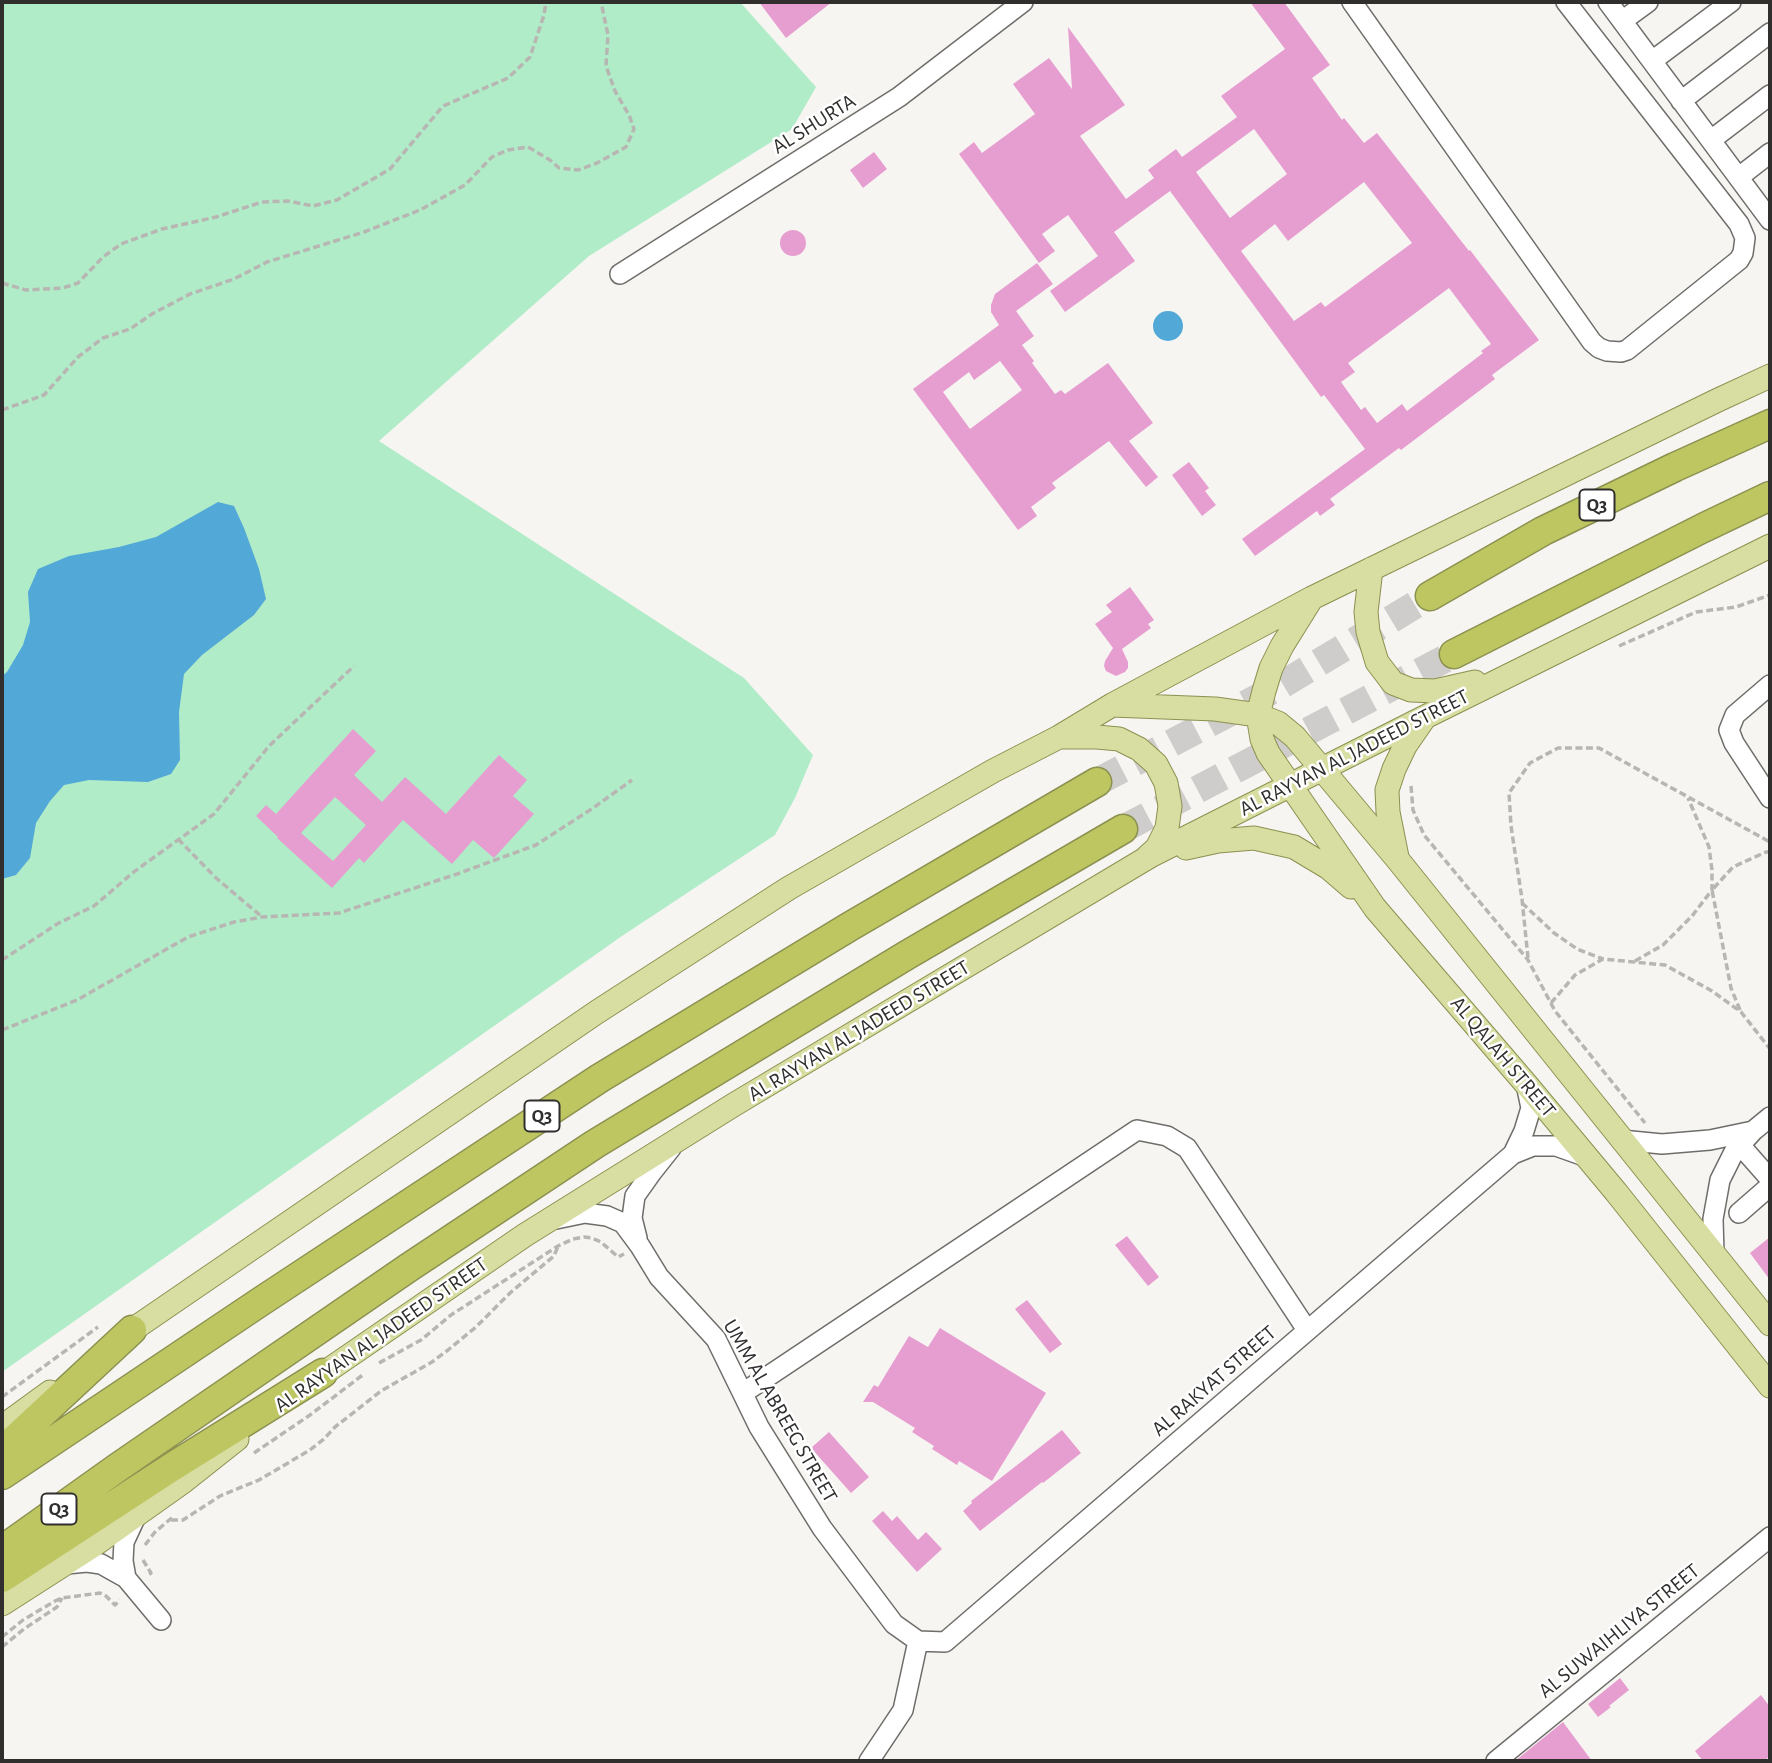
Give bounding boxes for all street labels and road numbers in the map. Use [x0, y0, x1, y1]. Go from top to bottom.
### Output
street label: AL SHURTA [768, 88, 860, 160]
road number: Q3 [1580, 490, 1614, 520]
street label: AL RAYYAN AL JADEED STREET [1235, 684, 1473, 822]
street label: AL RAYYAN AL JADEED STREET [744, 955, 974, 1107]
street label: AL QALAH STREET [1445, 991, 1561, 1123]
road number: Q3 [524, 1100, 560, 1132]
street label: AL RAYYAN AL JADEED STREET [270, 1252, 492, 1418]
street label: UMM AL ABREEG STREET [717, 1315, 843, 1507]
street label: AL RAKYAT STREET [1147, 1320, 1281, 1442]
road number: Q3 [42, 1494, 76, 1525]
street label: AL SUWAIHLIYA STREET [1533, 1558, 1705, 1704]

